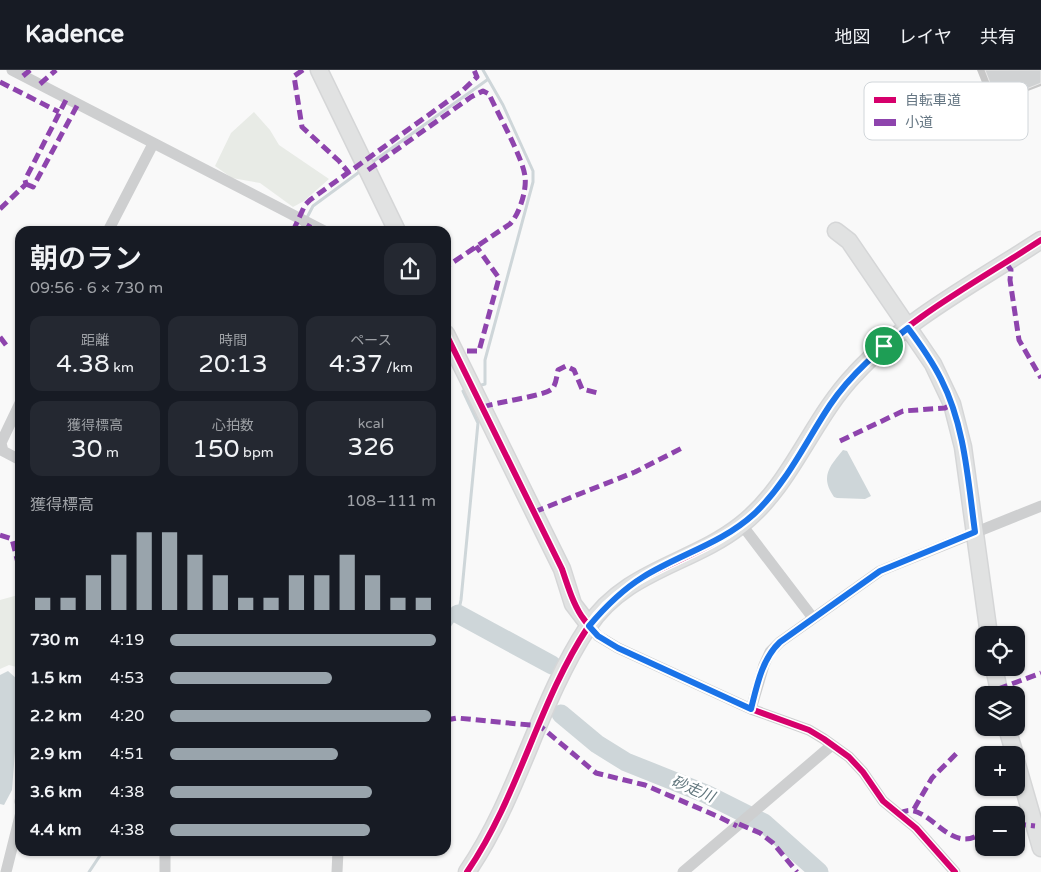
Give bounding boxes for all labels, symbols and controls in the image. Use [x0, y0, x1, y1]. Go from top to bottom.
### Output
text: Kadence [25, 20, 124, 49]
text: 地図 [835, 26, 871, 48]
text: レイヤ [899, 26, 952, 48]
text: 共有 [980, 26, 1016, 48]
legend [864, 82, 1028, 140]
text: 自転車道 [905, 92, 961, 109]
text: 小道 [905, 114, 933, 131]
text: 朝のラン [30, 242, 142, 276]
button: share [384, 243, 436, 295]
text: 09:56 · 6 × 730 m [30, 278, 163, 298]
pin [863, 325, 905, 367]
text: 距離 [81, 332, 109, 349]
text: 時間 [219, 332, 247, 349]
text: ペース [350, 332, 392, 349]
icon: arrive [870, 332, 898, 360]
text: 4.38 [56, 349, 110, 379]
text: 20:13 [198, 349, 268, 379]
text: 4:37 [329, 349, 383, 379]
text: km [110, 359, 134, 376]
text: /km [383, 359, 413, 376]
text: kcal [358, 415, 384, 432]
text: 獲得標高 [67, 417, 123, 434]
text: 心拍数 [212, 417, 254, 434]
text: 326 [347, 432, 395, 462]
text: 30 [71, 434, 102, 464]
text: 150 [192, 434, 239, 464]
text: m [102, 444, 119, 461]
text: bpm [239, 444, 274, 461]
text: 108–111 m [346, 491, 436, 511]
text: 獲得標高 [30, 495, 94, 515]
map controls [975, 626, 1025, 856]
button: locate [975, 626, 1025, 676]
text: 730 m [30, 630, 79, 650]
text: 4:19 [110, 630, 144, 650]
text: 1.5 km [30, 668, 82, 688]
text: 4:53 [110, 668, 144, 688]
button: layers [975, 686, 1025, 736]
text: 2.2 km [30, 706, 82, 726]
text: 4:20 [110, 706, 144, 726]
text: 2.9 km [30, 744, 82, 764]
text: 4:51 [110, 744, 144, 764]
button: + [975, 746, 1025, 796]
water label: 砂走川 [669, 772, 719, 807]
text: 3.6 km [30, 782, 82, 802]
text: 4:38 [110, 782, 144, 802]
button: − [975, 806, 1025, 856]
text: 4.4 km [30, 820, 82, 840]
text: 4:38 [110, 820, 144, 840]

